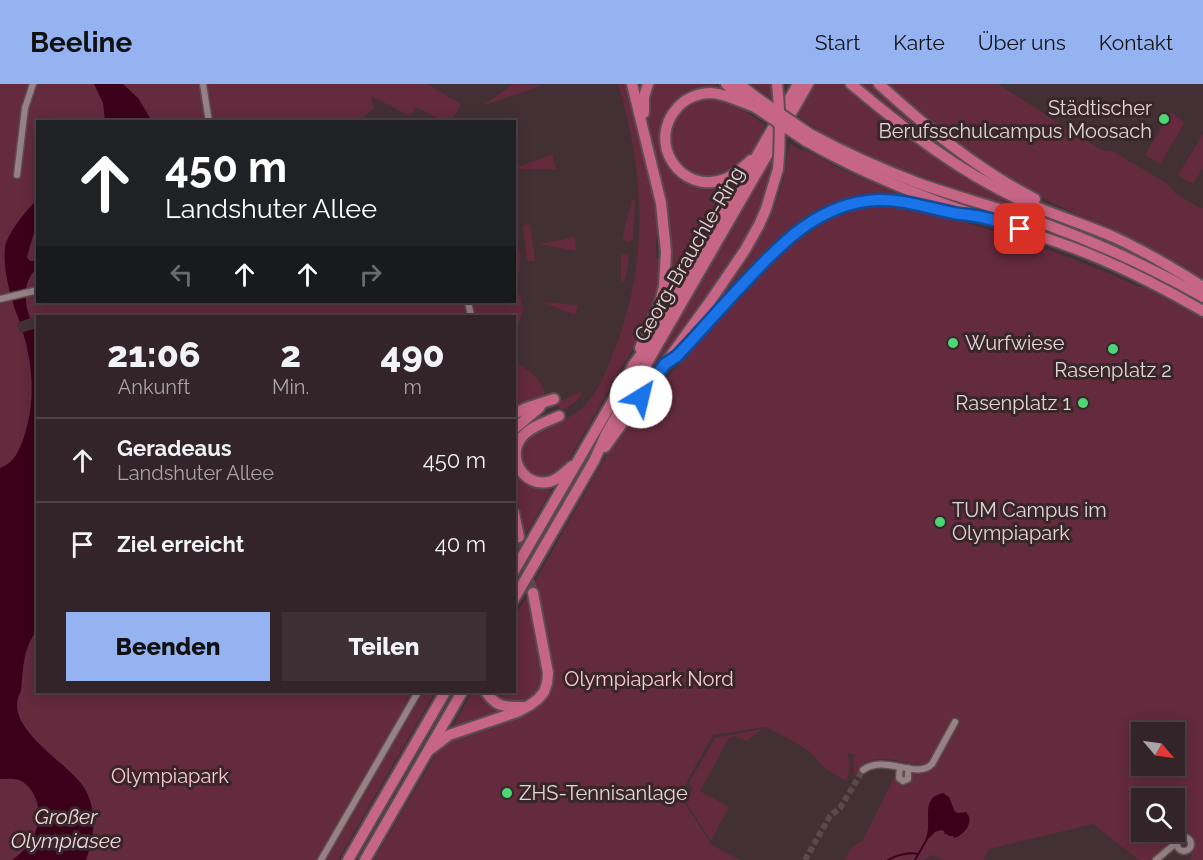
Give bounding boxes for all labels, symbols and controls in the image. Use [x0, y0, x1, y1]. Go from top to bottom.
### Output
text: Beeline [30, 26, 132, 59]
text: Start [815, 30, 860, 55]
text: Karte [893, 30, 945, 55]
text: Über uns [978, 30, 1066, 55]
text: Kontakt [1099, 30, 1173, 55]
place label: Städtischer Berufsschulcampus Moosach [879, 96, 1152, 143]
marker: Städtischer Berufsschulcampus Moosach [1157, 112, 1171, 126]
text: 450 m [165, 143, 287, 192]
icon: ahead [66, 144, 144, 222]
street label: Georg-Brauchle-Ring [629, 162, 749, 346]
text: Landshuter Allee [165, 193, 377, 224]
pin [994, 203, 1045, 254]
icon: arrive [1003, 212, 1036, 245]
icon: left [165, 258, 198, 291]
icon: ahead [228, 258, 261, 291]
icon: ahead [291, 258, 324, 291]
icon: right [354, 258, 387, 291]
place label: Wurfwiese [965, 331, 1065, 355]
text: 21:06 [107, 333, 201, 375]
text: 2 [280, 333, 301, 375]
text: 490 [381, 333, 445, 375]
marker: Wurfwiese [946, 336, 960, 350]
marker: Rasenplatz 2 [1106, 342, 1120, 356]
place label: Rasenplatz 2 [1054, 358, 1172, 382]
position arrow [609, 365, 673, 429]
text: Ankunft [118, 375, 190, 399]
text: Min. [272, 375, 309, 399]
text: m [403, 375, 422, 399]
place label: Rasenplatz 1 [955, 391, 1071, 415]
marker: Rasenplatz 1 [1076, 396, 1090, 410]
text: Geradeaus [117, 435, 232, 461]
icon: ahead [66, 444, 99, 477]
text: 450 m [423, 447, 486, 473]
text: Landshuter Allee [117, 461, 274, 485]
place label: TUM Campus im Olympiapark [952, 498, 1107, 545]
marker: TUM Campus im Olympiapark [933, 515, 947, 529]
icon: arrive [66, 528, 99, 561]
text: Ziel erreicht [117, 531, 244, 557]
text: 40 m [435, 531, 486, 557]
button: Beenden [66, 612, 270, 681]
button: Teilen [282, 612, 486, 681]
park label: Olympiapark Nord [564, 667, 734, 691]
north arrow [1131, 722, 1185, 776]
map controls [1131, 722, 1185, 842]
park label: Olympiapark [111, 764, 229, 788]
place label: ZHS-Tennisanlage [519, 781, 688, 805]
marker: ZHS-Tennisanlage [500, 786, 514, 800]
button: search [1131, 788, 1185, 842]
water label: Großer Olympiasee [11, 804, 121, 853]

